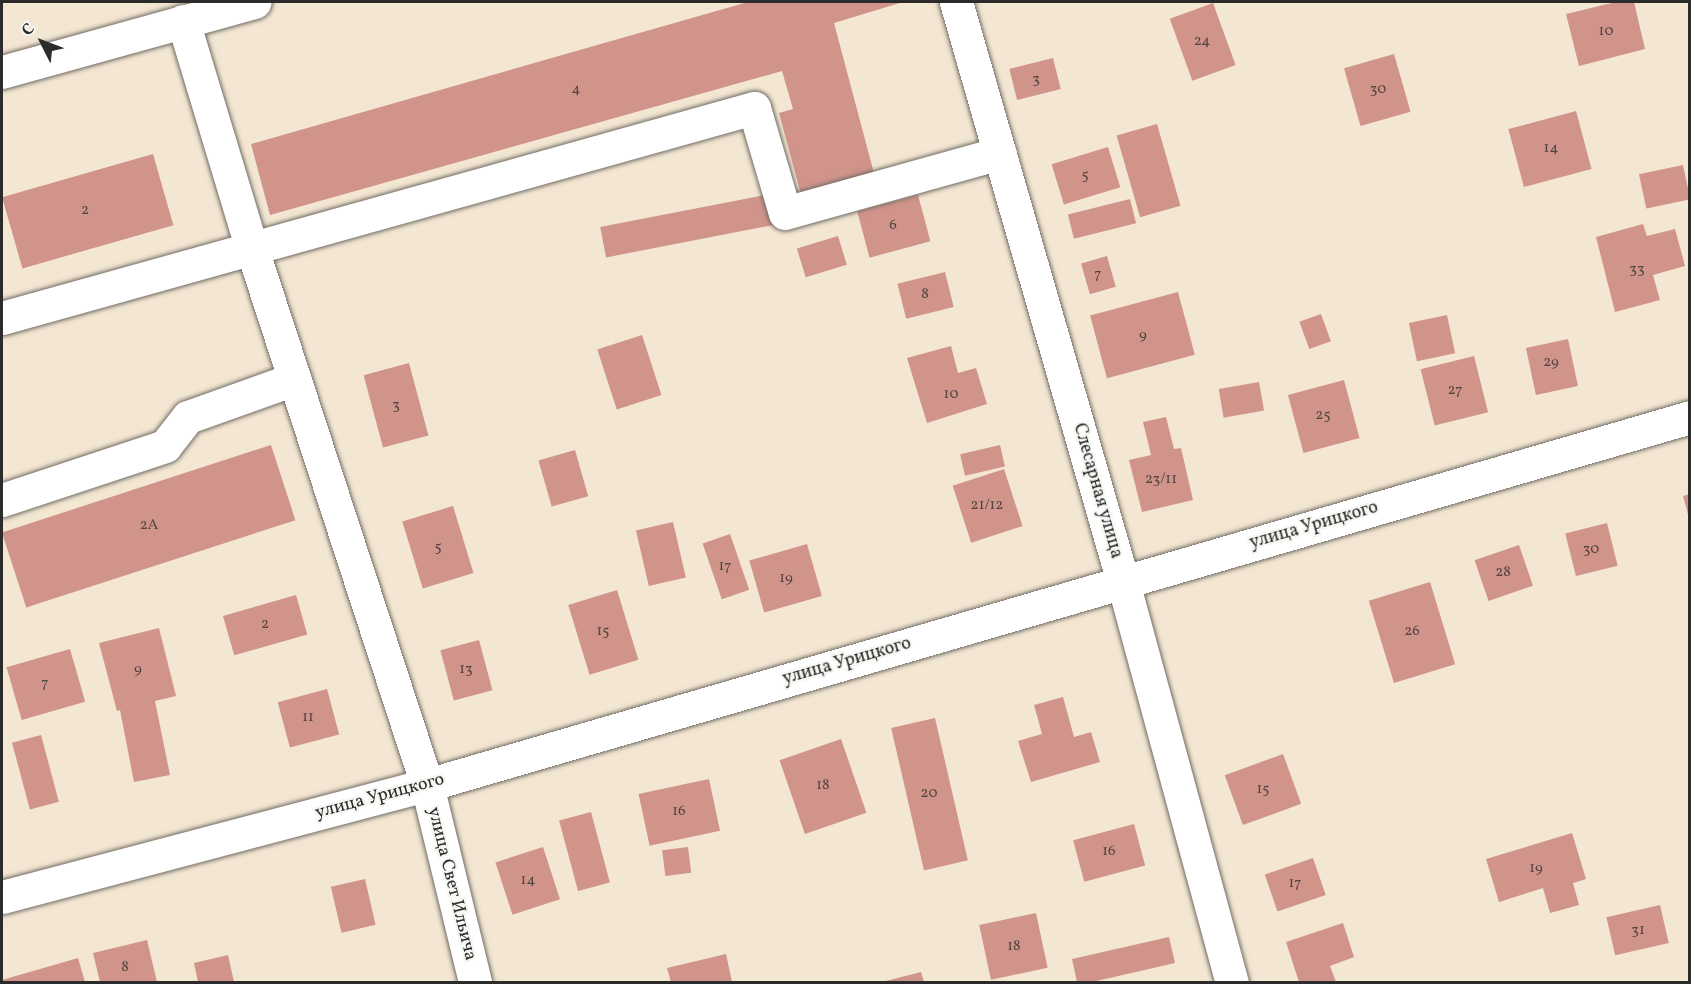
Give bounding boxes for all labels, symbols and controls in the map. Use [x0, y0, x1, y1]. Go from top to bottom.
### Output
north arrow [12, 12, 72, 72]
text: С [17, 19, 40, 41]
house number: 10 [1599, 23, 1613, 41]
house number: 24 [1194, 33, 1210, 51]
house number: 3 [1032, 71, 1040, 89]
house number: 4 [572, 81, 580, 99]
house number: 30 [1370, 81, 1386, 99]
house number: 14 [1544, 140, 1558, 158]
house number: 5 [1081, 167, 1089, 185]
house number: 2 [81, 202, 89, 220]
house number: 6 [889, 217, 897, 235]
house number: 33 [1629, 261, 1645, 279]
house number: 7 [1094, 266, 1102, 284]
house number: 8 [921, 286, 929, 304]
house number: 9 [1139, 327, 1147, 345]
house number: 29 [1543, 354, 1559, 372]
house number: 27 [1448, 382, 1462, 400]
house number: 10 [944, 386, 958, 404]
house number: 3 [392, 397, 400, 415]
house number: 25 [1315, 407, 1331, 425]
street label: Слесарная улица [1067, 421, 1127, 561]
house number: 23/11 [1145, 471, 1177, 489]
house number: 21/12 [971, 497, 1003, 515]
street label: улица Урицкого [1247, 497, 1381, 555]
house number: 2А [140, 517, 158, 535]
house number: 5 [434, 539, 442, 557]
house number: 30 [1583, 541, 1599, 559]
house number: 17 [718, 558, 732, 576]
house number: 28 [1495, 564, 1511, 582]
house number: 19 [779, 570, 793, 588]
house number: 2 [261, 616, 269, 634]
house number: 15 [596, 623, 610, 641]
house number: 26 [1404, 623, 1420, 641]
street label: улица Урицкого [780, 633, 914, 691]
house number: 9 [134, 661, 142, 679]
house number: 13 [459, 661, 473, 679]
house number: 7 [41, 675, 49, 693]
house number: 11 [302, 709, 314, 727]
street label: улица Урицкого [313, 769, 447, 825]
house number: 18 [816, 777, 830, 795]
house number: 15 [1256, 781, 1270, 799]
house number: 20 [921, 785, 937, 803]
house number: 16 [672, 803, 686, 821]
street label: улица Свет Ильича [421, 805, 481, 963]
house number: 16 [1102, 843, 1116, 861]
house number: 19 [1529, 860, 1543, 878]
house number: 14 [521, 872, 535, 890]
house number: 17 [1288, 875, 1302, 893]
house number: 31 [1631, 922, 1645, 940]
house number: 18 [1007, 938, 1021, 956]
house number: 8 [121, 959, 129, 977]

